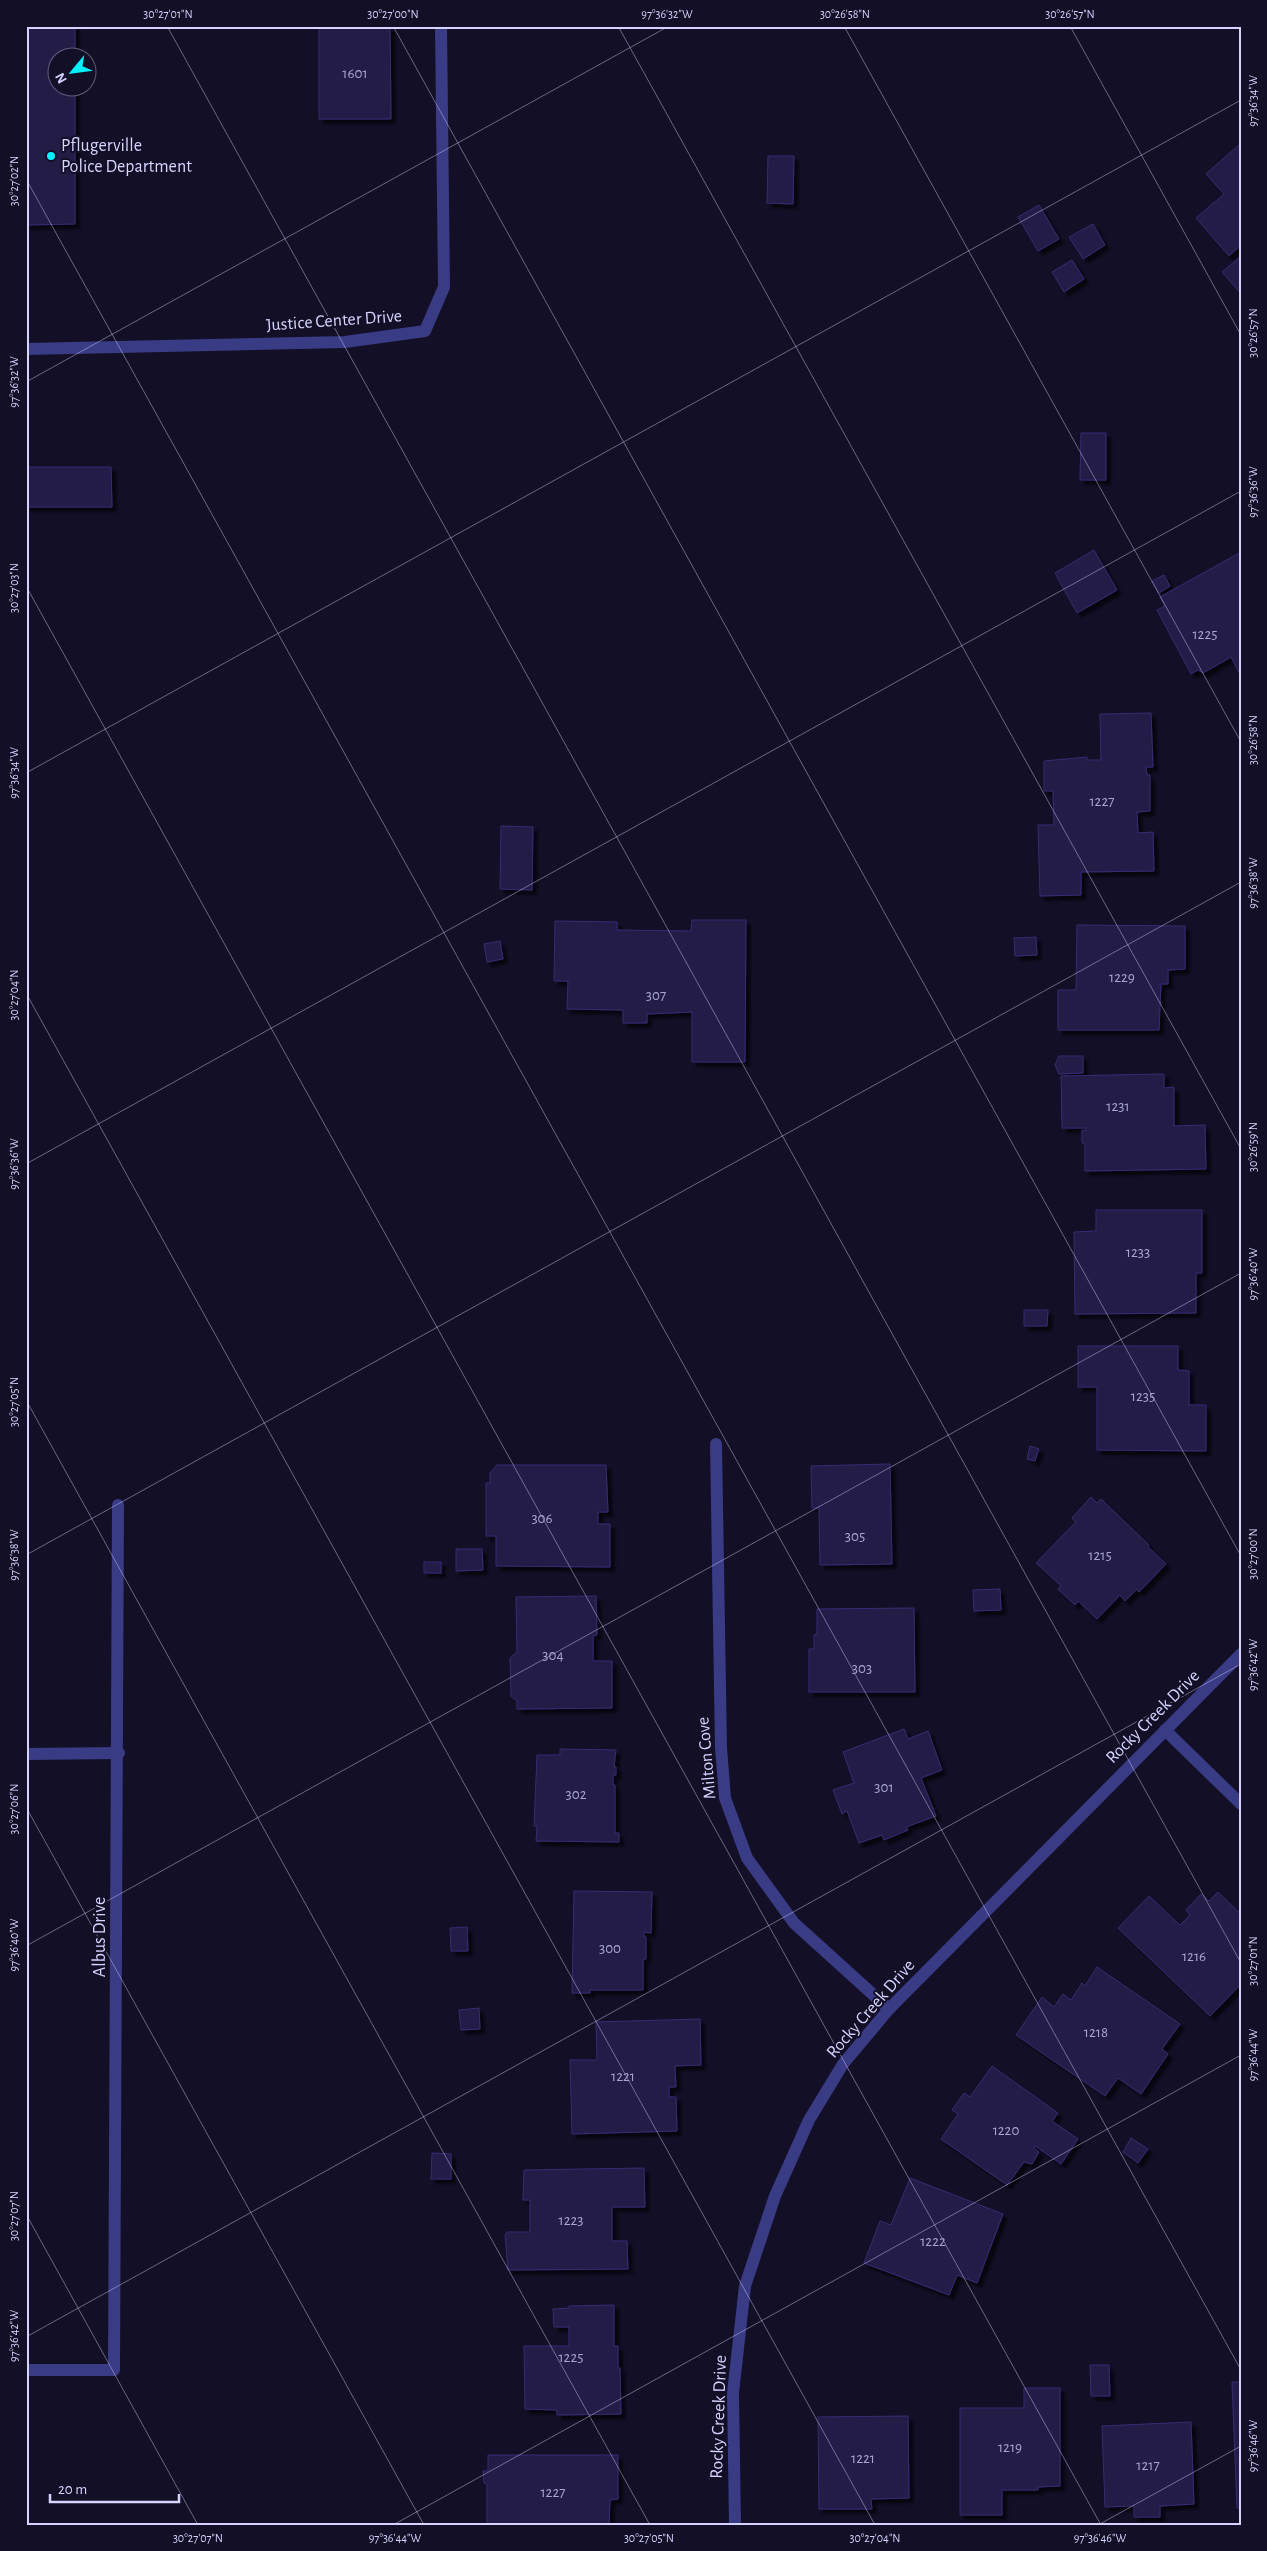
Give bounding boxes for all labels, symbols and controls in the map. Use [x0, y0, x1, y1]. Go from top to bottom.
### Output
text: 30°27'01"N [143, 8, 193, 20]
text: 30°27'00"N [367, 8, 419, 20]
text: 97°36'32"W [641, 8, 693, 20]
text: 30°26'58"N [820, 8, 870, 20]
text: 30°26'57"N [1045, 8, 1095, 20]
north arrow [48, 48, 98, 98]
house number: 1601 [342, 66, 368, 81]
text: N [53, 70, 70, 85]
text: 97°36'34"W [1247, 75, 1259, 127]
place label: Pflugerville Police Department [61, 137, 192, 176]
marker: Pflugerville Police Department [45, 150, 57, 162]
text: 30°27'02"N [8, 156, 20, 206]
street label: Justice Center Drive [265, 307, 403, 335]
text: 30°26'57"N [1247, 308, 1259, 358]
text: 97°36'32"W [8, 356, 20, 408]
text: 97°36'36"W [1247, 466, 1259, 518]
text: 30°27'03"N [8, 563, 20, 613]
house number: 1225 [1192, 627, 1218, 642]
text: 30°26'58"N [1247, 715, 1259, 765]
text: 97°36'34"W [8, 747, 20, 799]
house number: 1227 [1089, 794, 1115, 809]
text: 97°36'38"W [1247, 857, 1259, 909]
text: 30°27'04"N [8, 970, 20, 1020]
house number: 1229 [1109, 970, 1135, 985]
house number: 307 [646, 988, 666, 1003]
house number: 1231 [1106, 1099, 1130, 1114]
text: 30°26'59"N [1247, 1122, 1259, 1172]
text: 97°36'36"W [8, 1138, 20, 1190]
house number: 1233 [1126, 1245, 1150, 1260]
text: 97°36'40"W [1247, 1247, 1259, 1301]
text: 30°27'05"N [8, 1377, 20, 1427]
house number: 1235 [1131, 1389, 1155, 1404]
house number: 306 [531, 1511, 553, 1526]
text: 30°27'00"N [1247, 1528, 1259, 1580]
text: 97°36'38"W [8, 1529, 20, 1581]
house number: 305 [845, 1529, 865, 1544]
house number: 1215 [1088, 1548, 1112, 1563]
text: 97°36'42"W [1247, 1639, 1259, 1691]
house number: 304 [542, 1648, 564, 1663]
house number: 303 [852, 1661, 872, 1676]
street label: Rocky Creek Drive [1103, 1667, 1203, 1767]
street label: Milton Cove [694, 1716, 720, 1800]
house number: 301 [874, 1780, 894, 1795]
text: 30°27'06"N [8, 1784, 20, 1834]
house number: 302 [566, 1787, 587, 1802]
street label: Albus Drive [91, 1897, 109, 1977]
text: 97°36'40"W [8, 1918, 20, 1972]
text: 30°27'01"N [1247, 1936, 1259, 1986]
house number: 300 [599, 1941, 621, 1956]
house number: 1216 [1182, 1949, 1206, 1964]
street label: Rocky Creek Drive [824, 1956, 918, 2062]
house number: 1218 [1084, 2025, 1108, 2040]
text: 97°36'44"W [1247, 2028, 1259, 2081]
house number: 1221 [611, 2069, 635, 2084]
house number: 1220 [993, 2123, 1019, 2138]
text: 30°27'07"N [8, 2191, 20, 2241]
house number: 1223 [559, 2213, 584, 2228]
house number: 1222 [920, 2234, 946, 2249]
text: 97°36'42"W [8, 2310, 20, 2362]
house number: 1225 [558, 2350, 584, 2365]
street label: Rocky Creek Drive [708, 2355, 730, 2479]
text: 97°36'46"W [1247, 2420, 1259, 2472]
house number: 1219 [998, 2440, 1022, 2455]
house number: 1221 [851, 2451, 875, 2466]
house number: 1217 [1136, 2458, 1160, 2473]
scale bar [50, 2471, 179, 2503]
text: 20 m [58, 2482, 87, 2497]
house number: 1227 [540, 2485, 566, 2500]
text: 30°27'07"N [173, 2532, 223, 2544]
text: 97°36'44"W [369, 2532, 422, 2544]
text: 30°27'05"N [624, 2532, 674, 2544]
text: 30°27'04"N [850, 2532, 900, 2544]
text: 97°36'46"W [1074, 2532, 1126, 2544]

